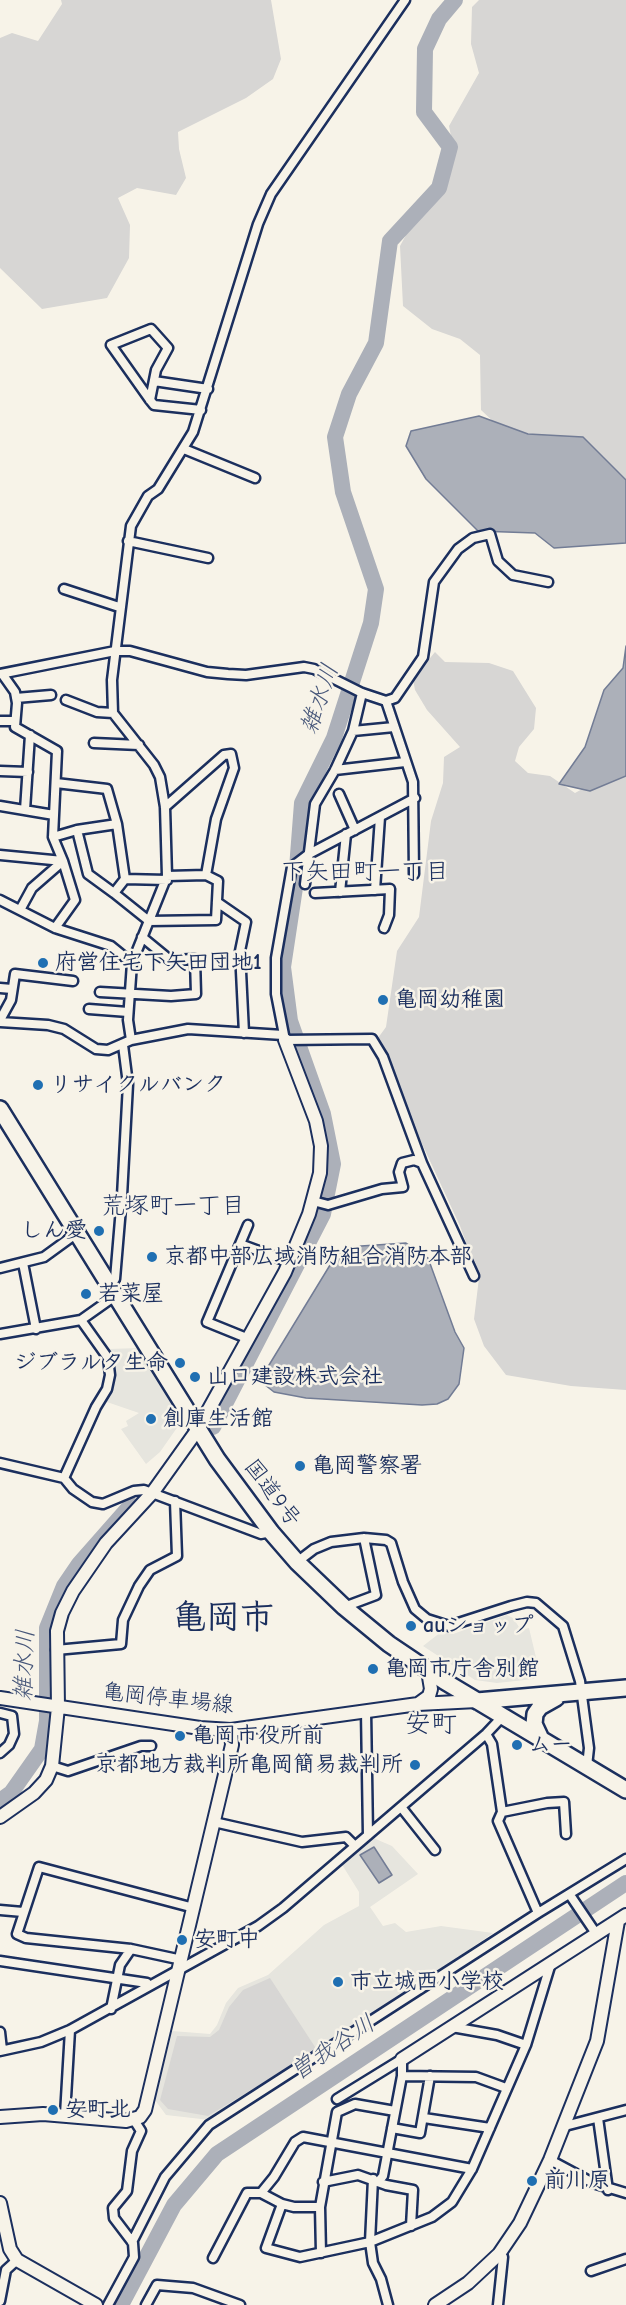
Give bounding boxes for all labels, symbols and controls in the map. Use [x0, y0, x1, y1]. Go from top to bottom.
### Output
water label: 雑水川 [295, 660, 345, 738]
district label: 下矢田町一丁目 [281, 858, 449, 886]
place label: 府営住宅下矢田団地1 [55, 950, 262, 976]
marker: 府営住宅下矢田団地1 [36, 956, 50, 970]
place label: 亀岡幼稚園 [395, 987, 505, 1013]
marker: 亀岡幼稚園 [376, 993, 390, 1007]
place label: リサイクルバンク [50, 1072, 226, 1098]
marker: リサイクルバンク [31, 1078, 45, 1092]
district label: 荒塚町一丁目 [101, 1192, 245, 1220]
place label: しん愛 [21, 1218, 87, 1244]
marker: しん愛 [92, 1224, 106, 1238]
place label: 京都中部広域消防組合消防本部 [164, 1244, 472, 1270]
marker: 京都中部広域消防組合消防本部 [145, 1250, 159, 1264]
place label: 若菜屋 [98, 1281, 164, 1307]
marker: 若菜屋 [79, 1287, 93, 1301]
place label: ジブラルタ生命 [14, 1350, 168, 1376]
marker: ジブラルタ生命 [173, 1356, 187, 1370]
place label: 山口建設株式会社 [207, 1364, 383, 1390]
marker: 山口建設株式会社 [188, 1370, 202, 1384]
place label: 創庫生活館 [163, 1406, 273, 1432]
marker: 創庫生活館 [144, 1412, 158, 1426]
place label: 亀岡警察署 [312, 1453, 422, 1479]
street label: 国道9号 [238, 1454, 306, 1532]
marker: 亀岡警察署 [293, 1459, 307, 1473]
district label: 亀岡市 [172, 1598, 274, 1638]
place label: auショップ [423, 1613, 534, 1639]
marker: auショップ [404, 1619, 418, 1633]
water label: 雑水川 [9, 1629, 41, 1701]
place label: 亀岡市庁舎別館 [385, 1656, 539, 1682]
marker: 亀岡市庁舎別館 [366, 1662, 380, 1676]
street label: 亀岡停車場線 [101, 1679, 235, 1719]
district label: 安町 [405, 1709, 457, 1741]
place label: 亀岡市役所前 [192, 1723, 324, 1749]
marker: 亀岡市役所前 [173, 1729, 187, 1743]
place label: ムー [529, 1732, 573, 1758]
marker: ムー [510, 1738, 524, 1752]
place label: 京都地方裁判所亀岡簡易裁判所 [95, 1752, 403, 1778]
marker: 京都地方裁判所亀岡簡易裁判所 [408, 1758, 422, 1772]
place label: 安町中 [194, 1927, 260, 1953]
marker: 安町中 [175, 1933, 189, 1947]
place label: 市立城西小学校 [350, 1969, 504, 1995]
marker: 市立城西小学校 [331, 1975, 345, 1989]
water label: 曽我谷川 [285, 2009, 381, 2087]
place label: 安町北 [65, 2097, 131, 2123]
marker: 安町北 [46, 2103, 60, 2117]
place label: 前川原 [544, 2168, 610, 2194]
marker: 前川原 [525, 2174, 539, 2188]

